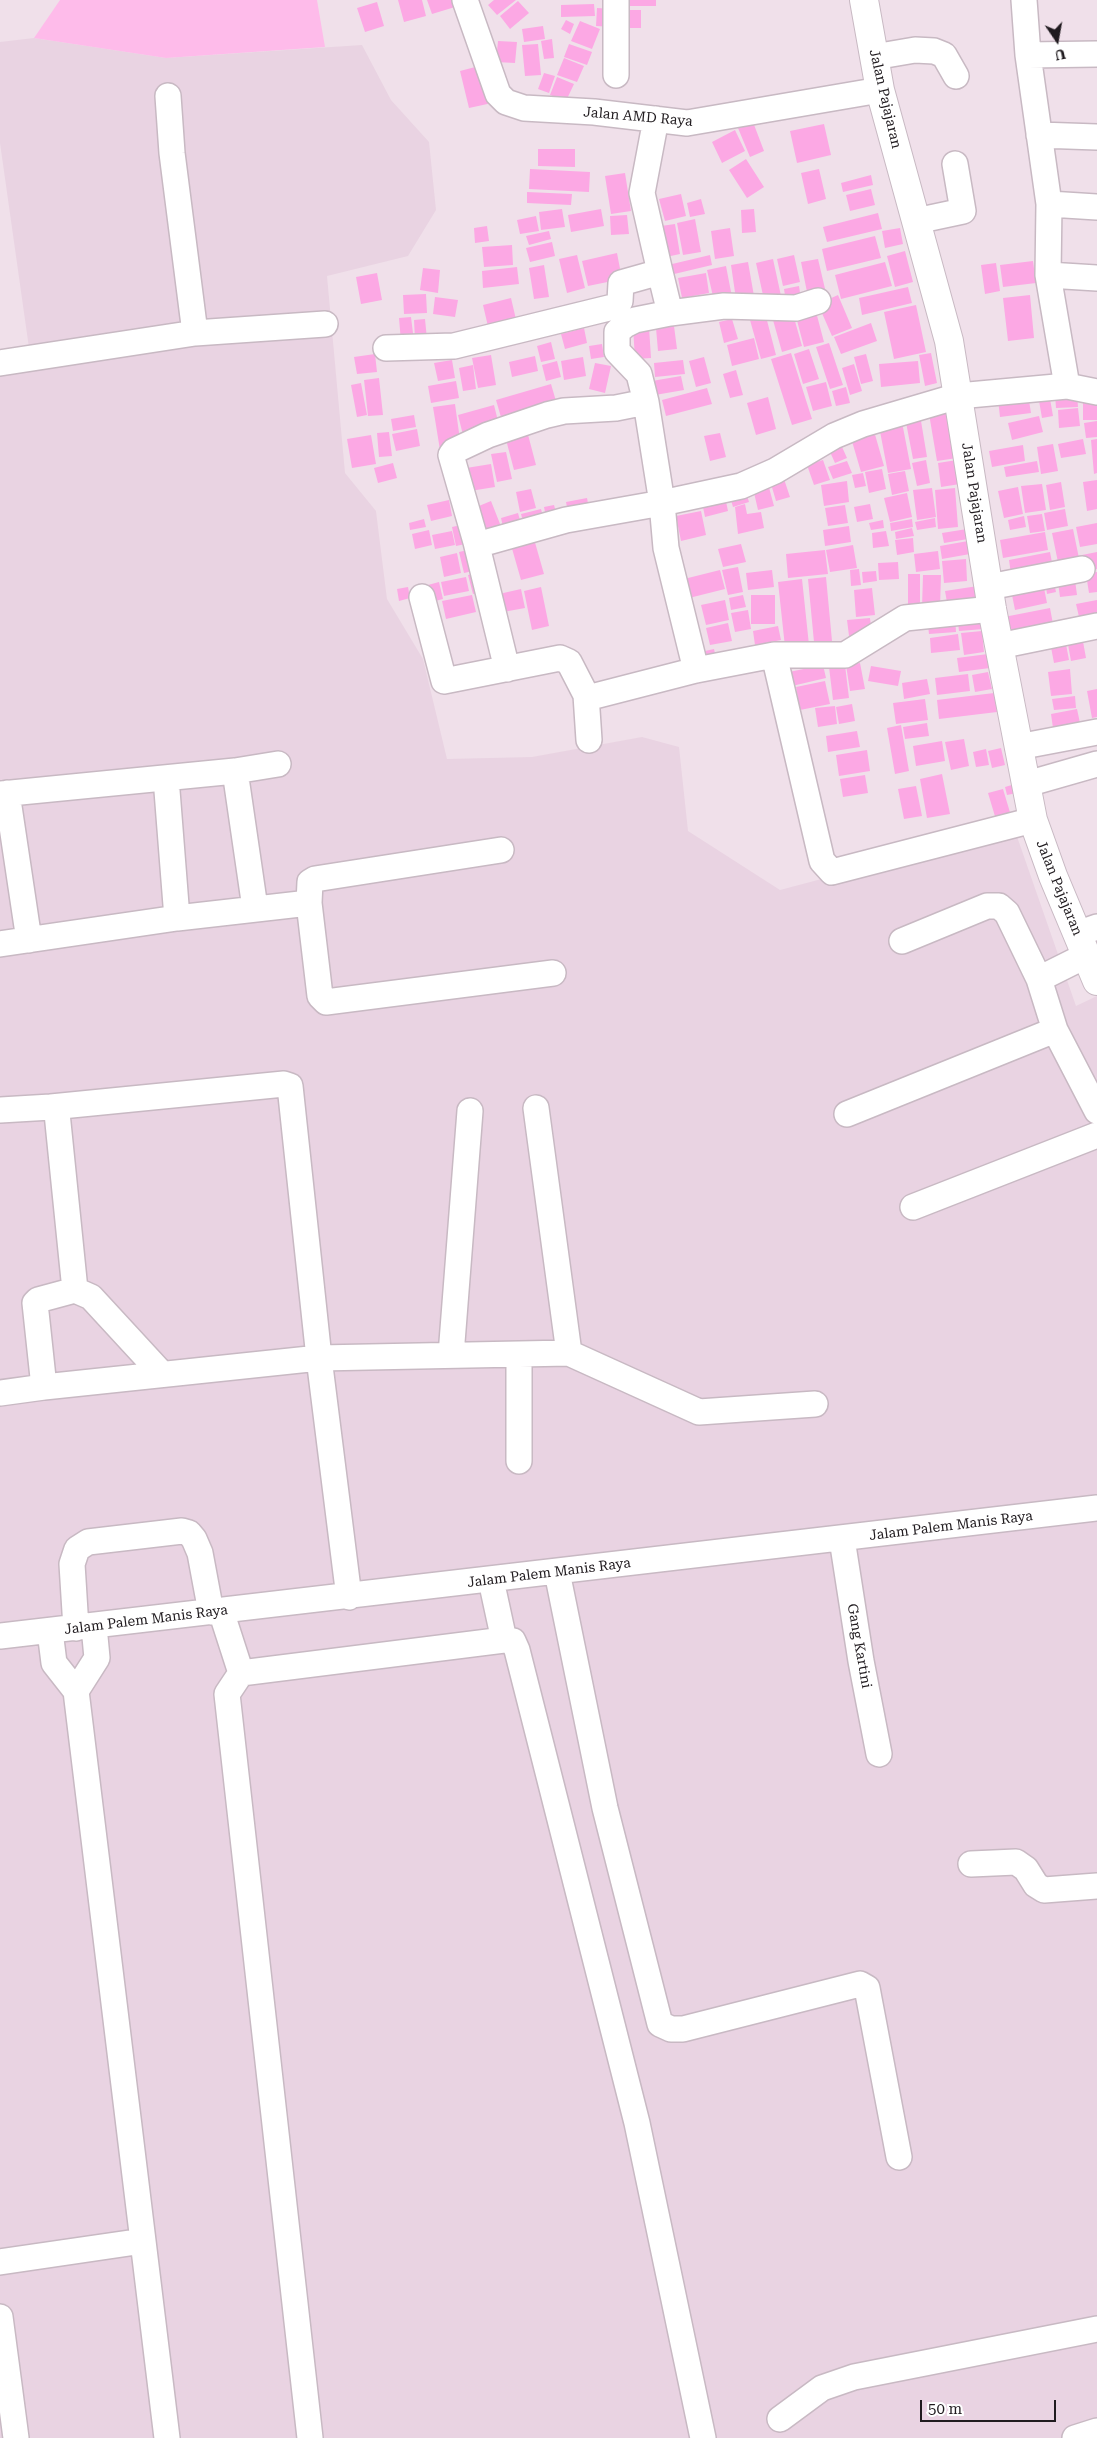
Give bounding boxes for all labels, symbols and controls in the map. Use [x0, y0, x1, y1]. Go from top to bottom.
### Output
north arrow [1032, 15, 1082, 65]
text: U [1053, 46, 1067, 64]
street label: Jalan Pajajaran [865, 48, 905, 150]
street label: Jalan AMD Raya [583, 104, 693, 130]
street label: Jalan Pajajaran [958, 442, 990, 544]
street label: Jalan Pajajaran [1032, 838, 1086, 938]
street label: Jalam Palem Manis Raya [868, 1508, 1034, 1544]
street label: Jalam Palem Manis Raya [466, 1555, 632, 1591]
street label: Jalam Palem Manis Raya [63, 1602, 229, 1638]
street label: Gang Kartini [843, 1602, 875, 1690]
scale bar [922, 2390, 1058, 2422]
text: 50 m [928, 2400, 962, 2418]

